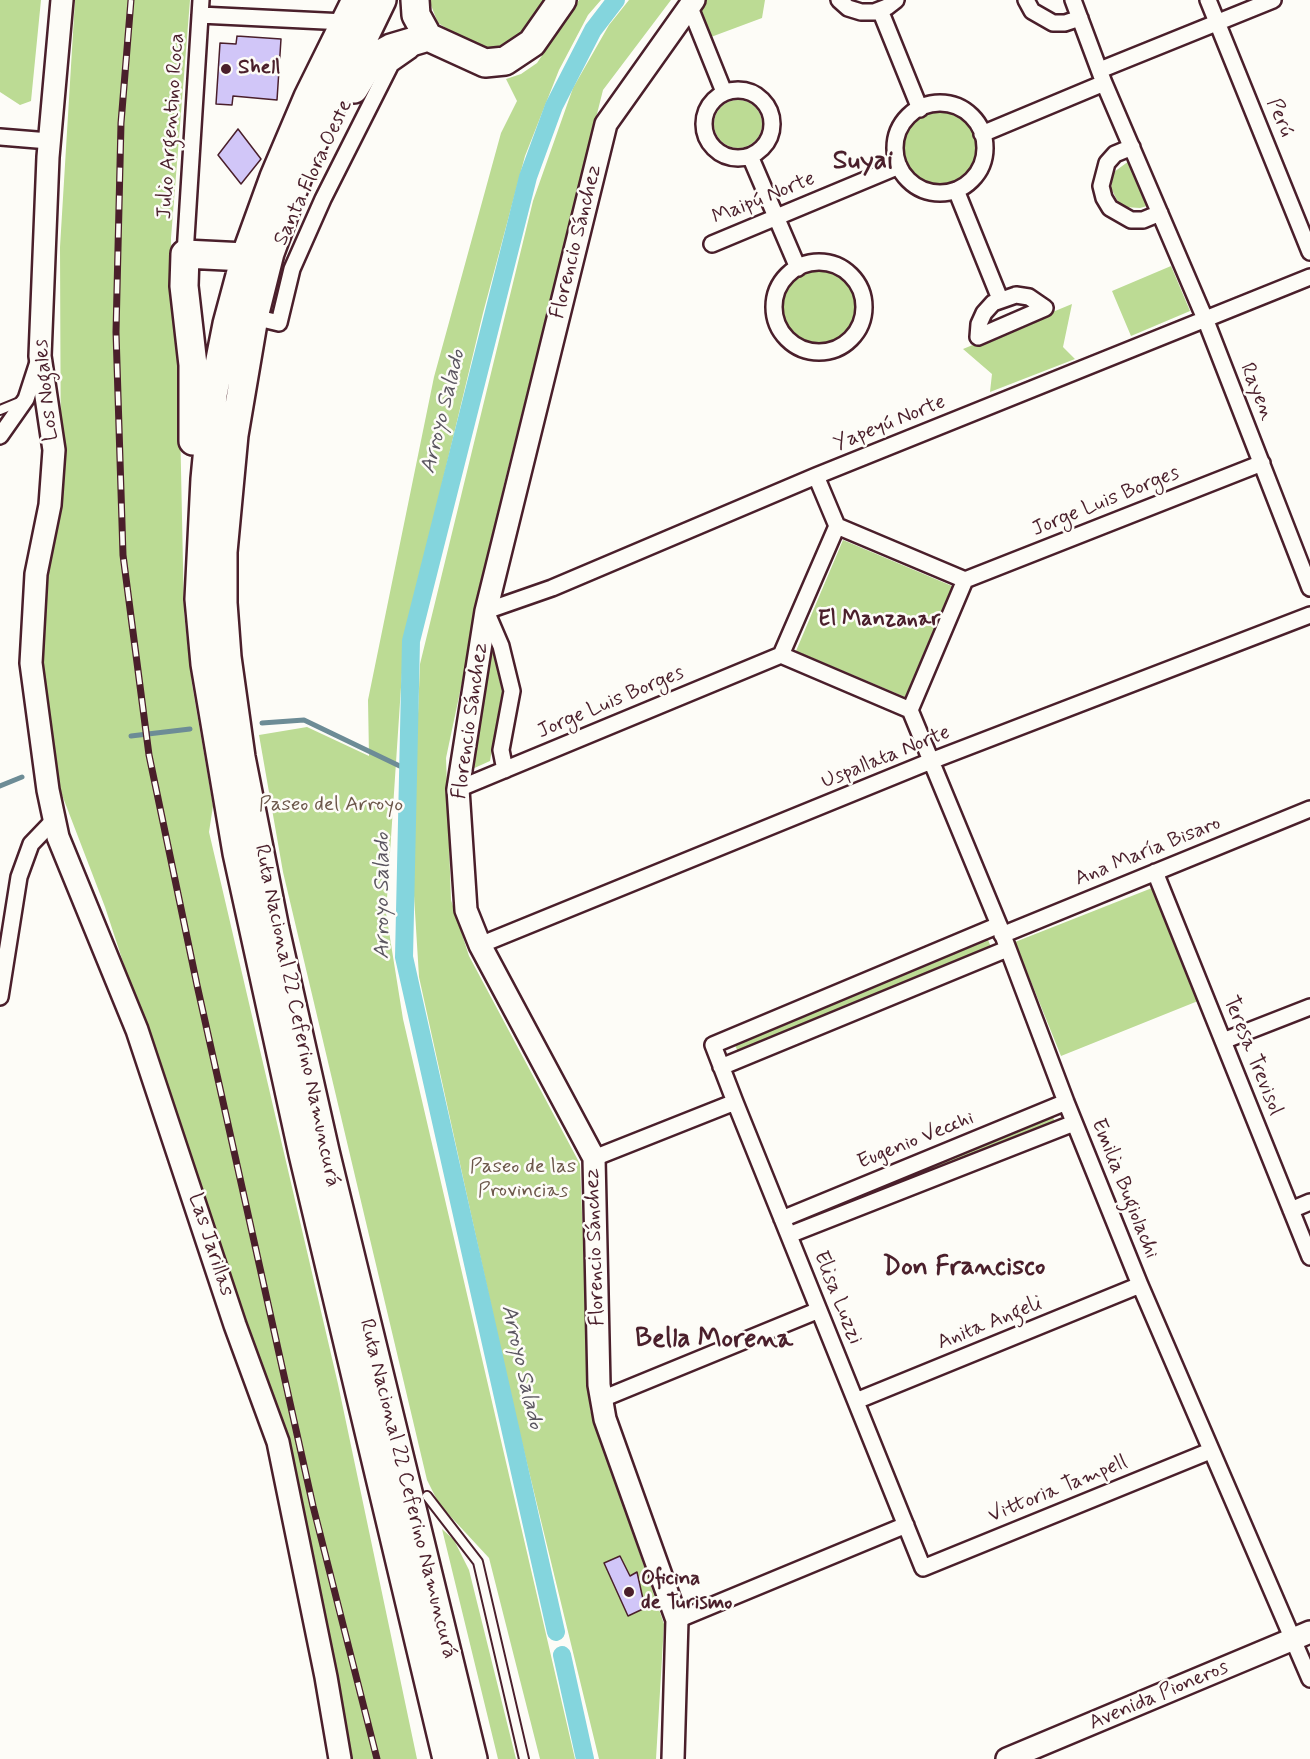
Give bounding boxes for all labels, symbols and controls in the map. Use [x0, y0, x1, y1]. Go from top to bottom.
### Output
street label: Julio Argentino Roca [153, 32, 191, 220]
place label: Shell [238, 56, 280, 82]
marker: Shell [219, 62, 233, 76]
street label: Perú [1260, 95, 1298, 141]
street label: Santa Flora Oeste [269, 96, 359, 250]
district label: Suyai [833, 146, 893, 178]
street label: Florencio Sánchez [546, 162, 608, 322]
street label: Maipú Norte [709, 167, 819, 231]
street label: Los Nogales [29, 338, 65, 442]
water label: Arroyo Salado [416, 347, 472, 477]
street label: Rayen [1233, 360, 1279, 424]
street label: Yapeyú Norte [830, 390, 950, 458]
street label: Jorge Luis Borges [1029, 461, 1183, 543]
district label: El Manzanar [818, 607, 940, 633]
street label: Florencio Sánchez [448, 641, 494, 801]
street label: Jorge Luis Borges [534, 661, 688, 745]
street label: Uspallata Norte [818, 721, 954, 795]
park label: Paseo del Arroyo [259, 793, 403, 819]
street label: Ana María Bisaro [1071, 811, 1225, 893]
water label: Arroyo Salado [370, 833, 396, 959]
street label: Ruta Nacional 22 Ceferino Namuncurá [247, 843, 345, 1189]
street label: Teresa Trevisol [1217, 993, 1287, 1119]
street label: Eugenio Vecchi [854, 1106, 978, 1176]
street label: Emilia Bugiolachi [1084, 1115, 1164, 1263]
park label: Paseo de las Provincias [470, 1155, 576, 1205]
street label: Florencio Sánchez [581, 1168, 611, 1326]
street label: Las Jarillas [182, 1190, 238, 1300]
street label: Elisa Luzzi [807, 1248, 867, 1348]
district label: Don Francisco [883, 1252, 1045, 1284]
street label: Anita Angeli [934, 1292, 1046, 1356]
water label: Arroyo Salado [494, 1302, 548, 1432]
street label: Ruta Nacional 22 Ceferino Namuncurá [353, 1317, 461, 1661]
district label: Bella Morena [635, 1324, 793, 1356]
street label: Vittoria Tampell [985, 1451, 1131, 1529]
place label: Oficina de Turismo [641, 1567, 732, 1617]
marker: Oficina de Turismo [622, 1585, 636, 1599]
street label: Avenida Pioneros [1086, 1655, 1232, 1737]

